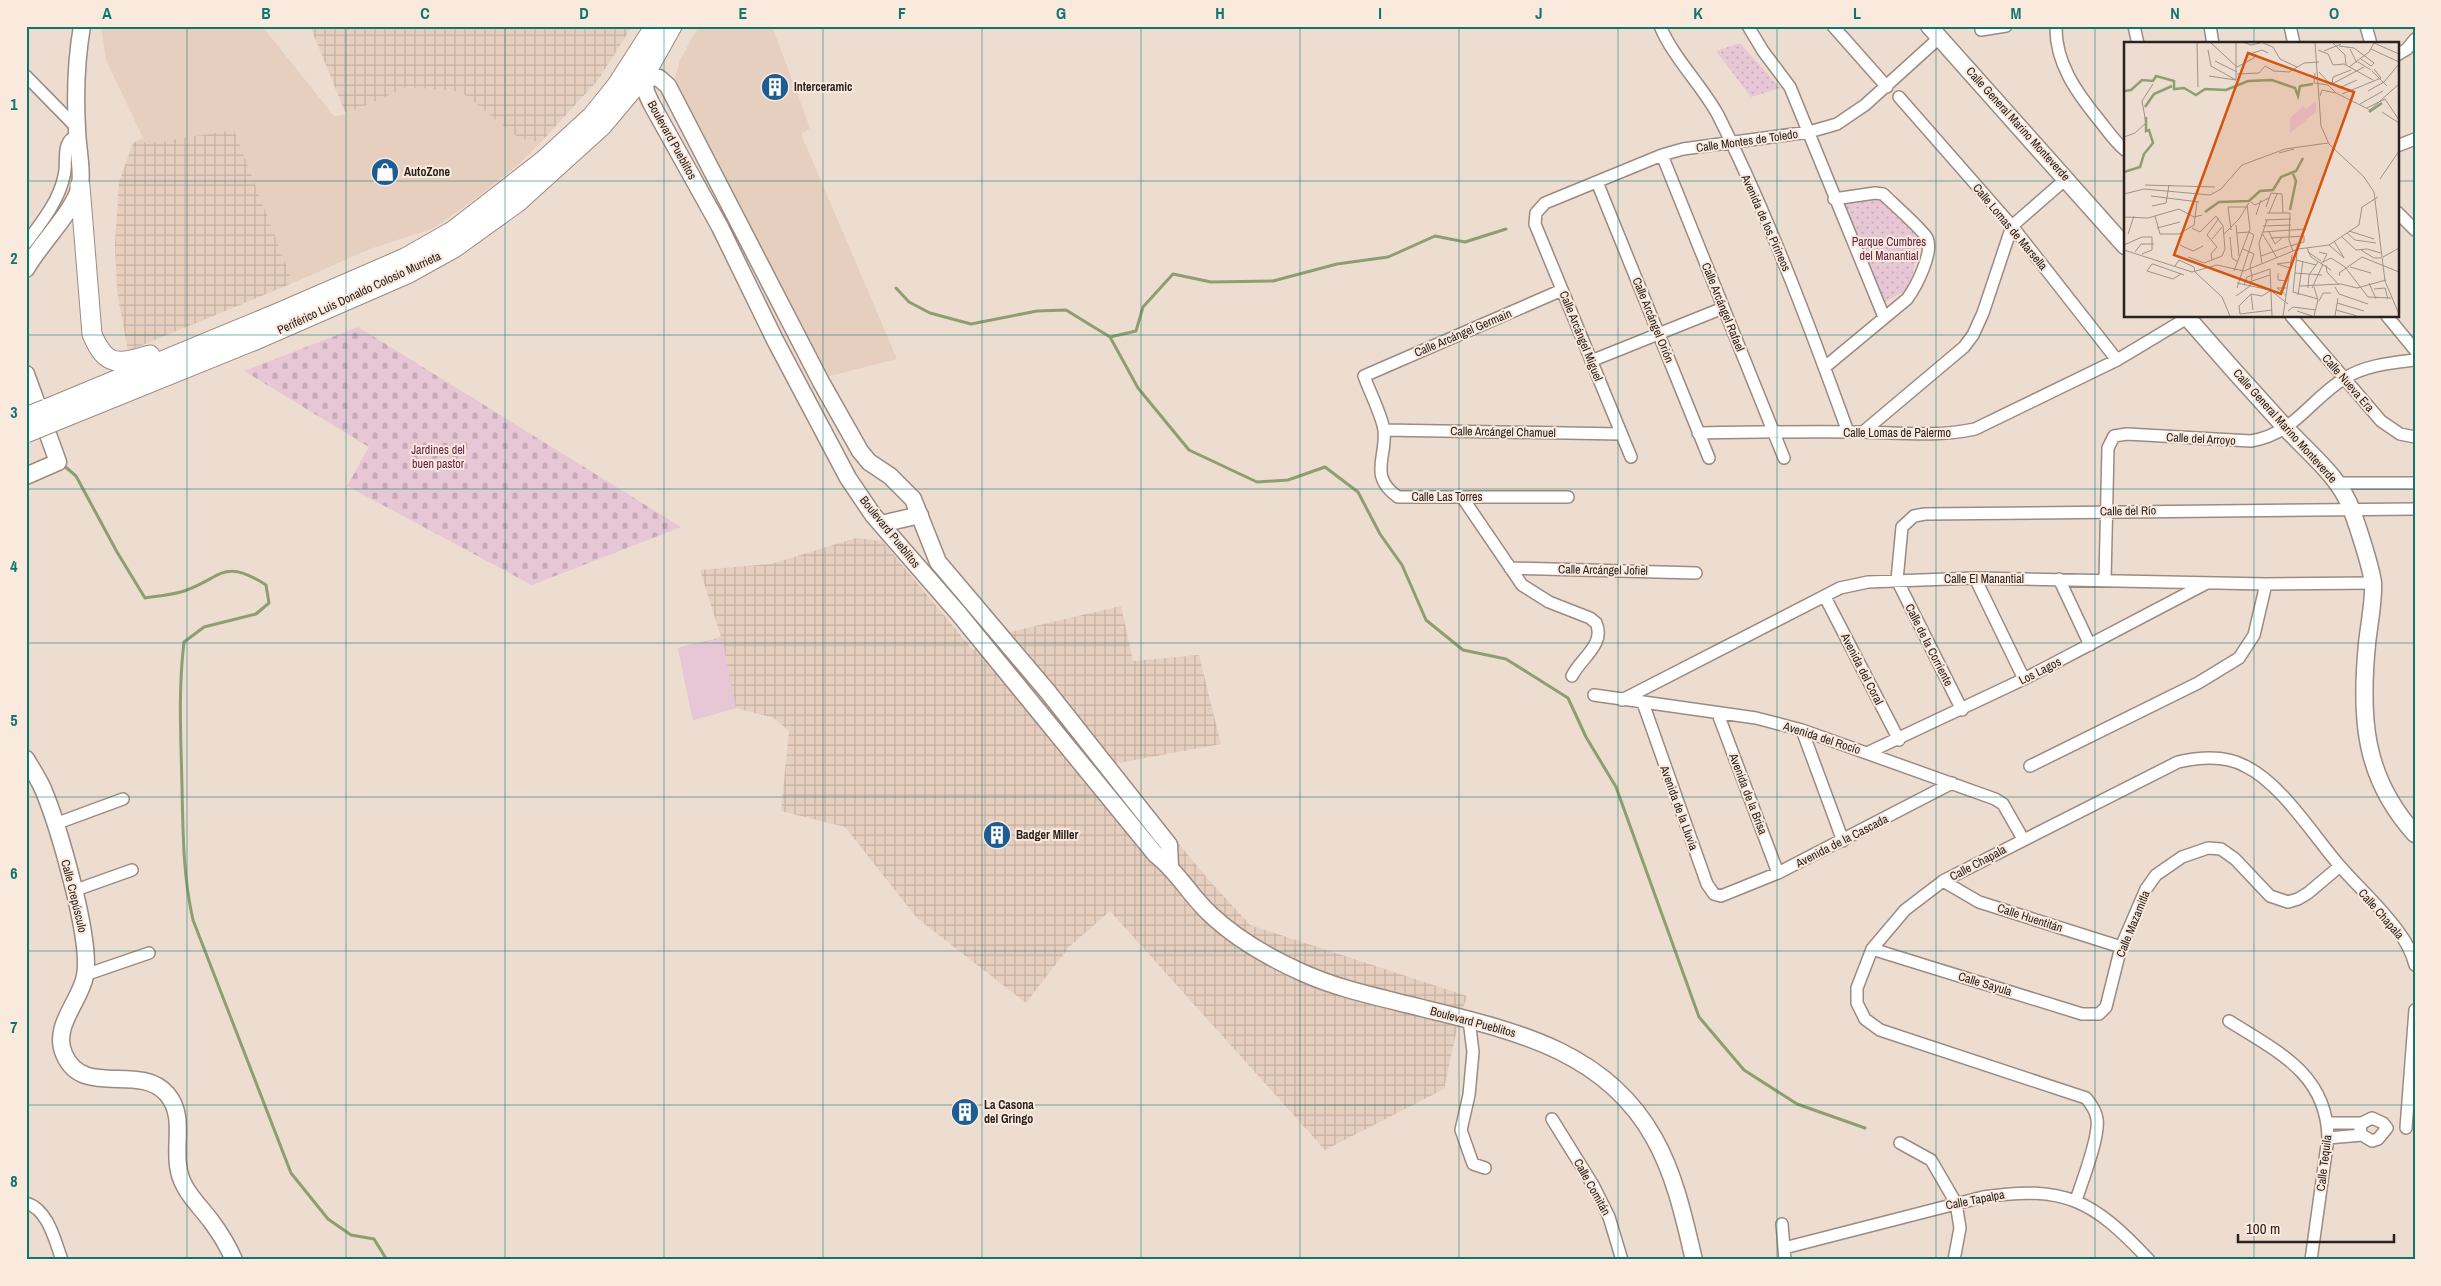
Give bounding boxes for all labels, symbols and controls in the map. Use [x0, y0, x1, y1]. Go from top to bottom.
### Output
text: A [102, 2, 112, 24]
text: B [261, 2, 271, 24]
text: C [420, 2, 430, 24]
text: D [579, 2, 589, 24]
text: E [739, 2, 748, 24]
text: F [898, 2, 906, 24]
text: G [1056, 2, 1066, 24]
text: H [1215, 2, 1225, 24]
text: I [1378, 2, 1382, 24]
text: J [1535, 2, 1543, 24]
text: K [1693, 2, 1703, 24]
text: L [1853, 2, 1861, 24]
text: M [2011, 2, 2022, 24]
text: N [2170, 2, 2180, 24]
text: O [2329, 2, 2339, 24]
inset map [2124, 42, 2398, 318]
street label: Calle General Marino Monteverde [1962, 64, 2074, 184]
building icon: Interceramic [760, 72, 790, 102]
place label: Interceramic [794, 79, 853, 95]
text: 1 [10, 93, 18, 115]
street label: Boulevard Pueblitos [644, 98, 700, 182]
street label: Calle Montes de Toledo [1695, 126, 1799, 156]
shop icon: AutoZone [370, 157, 400, 187]
place label: AutoZone [404, 164, 450, 180]
street label: Avenida de los Pirineos [1737, 171, 1795, 274]
street label: Calle Lomas de Marsella [1969, 180, 2051, 274]
park label: Parque Cumbres del Manantial [1852, 234, 1926, 264]
text: 2 [10, 247, 18, 269]
street label: Periférico Luis Donaldo Colosio Murrieta [275, 248, 444, 338]
street label: Calle Arcángel Rafael [1698, 260, 1748, 354]
street label: Calle Arcángel Orión [1629, 275, 1677, 365]
street label: Calle Arcángel Miguel [1556, 289, 1606, 383]
street label: Calle Arcángel Germain [1412, 305, 1514, 361]
street label: Calle Nueva Era [2318, 351, 2378, 416]
street label: Calle General Marino Monteverde [2229, 366, 2341, 486]
text: 3 [10, 401, 18, 423]
street label: Calle Arcángel Chamuel [1450, 423, 1556, 441]
street label: Calle Lomas de Palermo [1843, 425, 1951, 441]
street label: Calle del Arroyo [2166, 429, 2236, 449]
park label: Jardines del buen pastor [411, 442, 465, 472]
street label: Calle Las Torres [1412, 489, 1483, 505]
street label: Boulevard Pueblitos [856, 493, 924, 571]
street label: Calle del Río [2100, 503, 2156, 519]
text: 4 [10, 555, 18, 577]
street label: Calle Arcángel Jofiel [1558, 561, 1648, 579]
street label: Calle El Manantial [1944, 571, 2024, 587]
street label: Calle de la Corriente [1901, 601, 1957, 689]
street label: Avenida del Coral [1837, 630, 1887, 707]
street label: Los Lagos [2016, 654, 2064, 688]
text: 5 [10, 709, 18, 731]
street label: Avenida del Rocío [1780, 718, 1863, 758]
street label: Avenida de la Brisa [1725, 750, 1771, 837]
street label: Avenida de la Lluvia [1656, 763, 1702, 853]
street label: Avenida de la Cascada [1792, 811, 1891, 872]
building icon: Badger Miller [982, 820, 1012, 850]
place label: Badger Miller [1016, 827, 1079, 843]
street label: Calle Chapala [1947, 841, 2009, 885]
street label: Calle Crepúsculo [57, 858, 91, 934]
text: 6 [10, 862, 18, 884]
street label: Calle Chapala [2355, 885, 2408, 943]
street label: Calle Mazamitla [2112, 888, 2154, 960]
street label: Calle Huentitán [1995, 900, 2065, 936]
street label: Calle Sayula [1956, 968, 2014, 1000]
street label: Boulevard Pueblitos [1428, 1003, 1518, 1041]
text: 7 [10, 1016, 18, 1038]
building icon: La Casona del Gringo [950, 1097, 980, 1127]
place label: La Casona del Gringo [984, 1097, 1034, 1127]
street label: Calle Tequila [2313, 1133, 2335, 1192]
street label: Calle Comitán [1570, 1156, 1614, 1218]
text: 8 [10, 1170, 18, 1192]
street label: Calle Tapalpa [1944, 1186, 2006, 1214]
scale bar [2238, 1211, 2395, 1243]
text: 100 m [2246, 1218, 2280, 1239]

